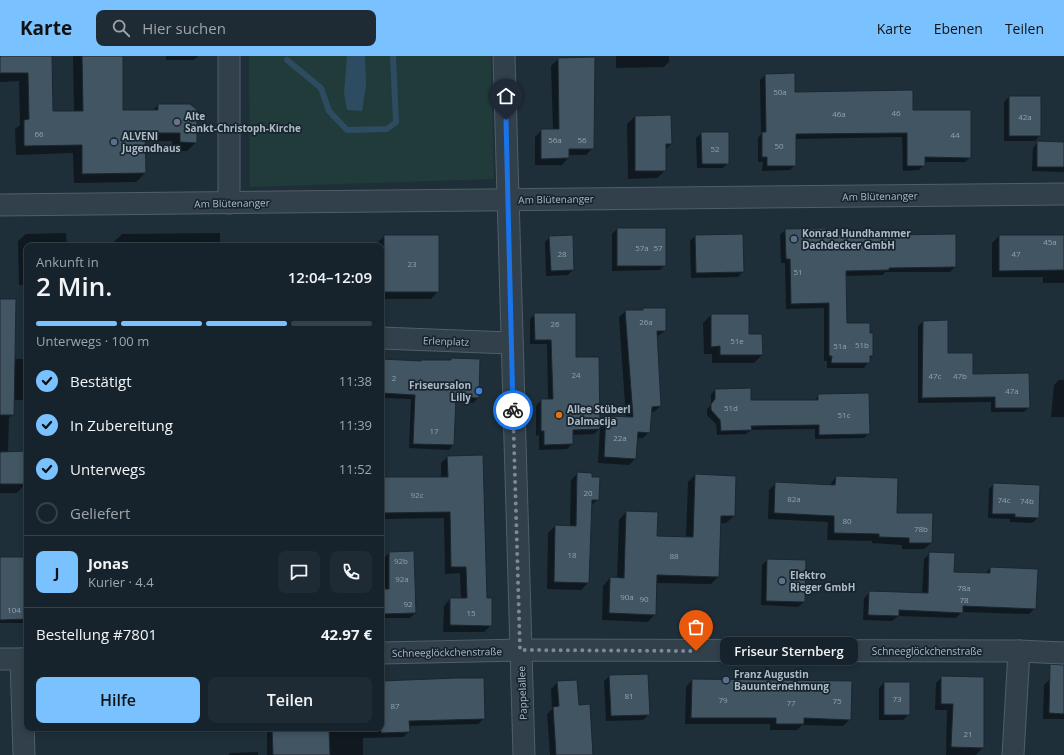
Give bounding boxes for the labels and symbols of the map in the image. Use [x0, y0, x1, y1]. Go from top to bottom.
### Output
pin [489, 79, 523, 120]
house number: 50a [773, 86, 787, 97]
house number: 46 [891, 107, 901, 118]
house number: 46a [832, 108, 846, 119]
place label: Alte Sankt-Christoph-Kirche [185, 109, 301, 135]
house number: 42a [1018, 111, 1032, 122]
marker: Alte Sankt-Christoph-Kirche [172, 117, 182, 127]
house number: 66 [34, 128, 44, 139]
place label: ALVENI Jugendhaus [121, 129, 181, 155]
house number: 44 [950, 129, 960, 140]
house number: 56a [548, 134, 562, 145]
house number: 56 [577, 134, 587, 145]
marker: ALVENI Jugendhaus [109, 137, 119, 147]
house number: 50 [774, 140, 784, 151]
house number: 52 [710, 143, 720, 154]
street label: Am Blütenanger [842, 188, 918, 204]
street label: Am Blütenanger [518, 191, 594, 207]
street label: Am Blütenanger [194, 195, 270, 211]
place label: Konrad Hundhammer Dachdecker GmbH [802, 226, 911, 252]
marker: Konrad Hundhammer Dachdecker GmbH [789, 234, 799, 244]
house number: 45a [1043, 236, 1057, 247]
house number: 57a [635, 242, 649, 253]
house number: 57 [653, 242, 663, 253]
house number: 28 [557, 248, 567, 259]
house number: 47 [1011, 248, 1021, 259]
house number: 23 [407, 258, 417, 269]
house number: 51 [793, 266, 803, 277]
house number: 26a [639, 316, 653, 327]
house number: 26 [550, 318, 560, 329]
street label: Erlenplatz [423, 333, 470, 349]
house number: 51e [730, 335, 744, 346]
house number: 51b [855, 339, 869, 350]
house number: 51a [833, 340, 847, 351]
house number: 24 [571, 369, 581, 380]
house number: 47c [929, 370, 942, 381]
house number: 47b [953, 370, 967, 381]
house number: 2 [392, 372, 397, 383]
place label: Friseursalon Lilly [409, 378, 471, 404]
house number: 47a [1005, 385, 1019, 396]
marker: Friseursalon Lilly [474, 386, 484, 396]
courier [493, 390, 533, 430]
place label: Allee Stüberl Dalmacija [567, 402, 631, 428]
house number: 51d [724, 402, 738, 413]
house number: 51c [838, 409, 851, 420]
marker: Allee Stüberl Dalmacija [554, 410, 564, 420]
house number: 17 [429, 425, 439, 436]
house number: 22a [613, 432, 627, 443]
house number: 20 [583, 487, 593, 498]
house number: 92c [411, 489, 424, 500]
house number: 82a [787, 493, 801, 504]
house number: 74c [998, 494, 1011, 505]
house number: 74b [1020, 495, 1034, 506]
house number: 80 [842, 515, 852, 526]
house number: 78b [914, 523, 928, 534]
house number: 18 [567, 549, 577, 560]
house number: 88 [669, 550, 679, 561]
house number: 92b [394, 555, 408, 566]
place label: Elektro Rieger GmbH [790, 568, 855, 594]
house number: 92a [395, 573, 409, 584]
marker: Elektro Rieger GmbH [777, 576, 787, 586]
house number: 78a [957, 582, 971, 593]
house number: 90a [620, 591, 634, 602]
house number: 90 [639, 593, 649, 604]
house number: 78 [959, 594, 969, 605]
house number: 92 [403, 598, 413, 609]
house number: 104 [7, 604, 21, 615]
house number: 15 [466, 607, 476, 618]
pin [679, 610, 713, 651]
callout: Friseur Sternberg [720, 637, 858, 665]
street label: Schneeglöckchenstraße [392, 644, 503, 660]
street label: Schneeglöckchenstraße [872, 644, 983, 658]
street label: Pappelallee [514, 666, 530, 720]
place label: Franz Augustin Bauunternehmung [734, 667, 829, 693]
marker: Franz Augustin Bauunternehmung [721, 675, 731, 685]
house number: 81 [624, 690, 634, 701]
house number: 73 [892, 693, 902, 704]
house number: 79 [718, 694, 728, 705]
house number: 75 [832, 695, 842, 706]
house number: 77 [786, 697, 796, 708]
house number: 87 [390, 700, 400, 711]
house number: 21 [963, 728, 973, 739]

